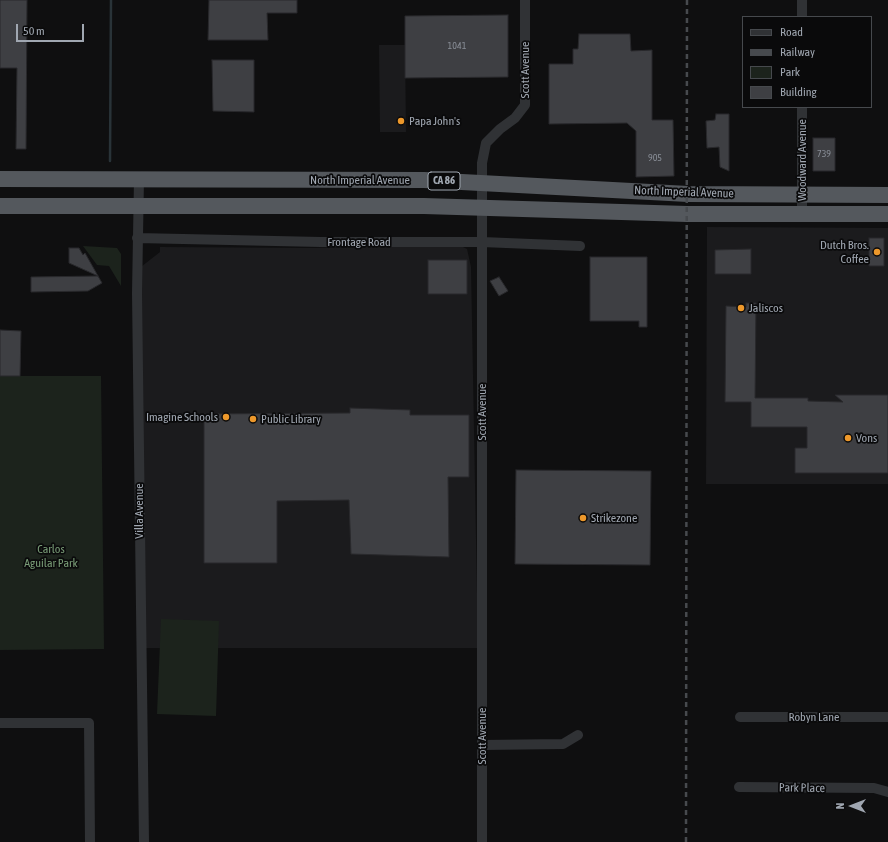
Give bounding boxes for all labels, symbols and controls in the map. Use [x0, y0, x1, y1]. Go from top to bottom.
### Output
scale bar [18, 16, 86, 42]
legend [742, 16, 872, 108]
text: 50 m [23, 24, 45, 38]
text: Road [780, 25, 803, 39]
house number: 1041 [448, 40, 466, 52]
street label: Scott Avenue [518, 42, 532, 98]
text: Railway [780, 45, 815, 59]
text: Park [780, 65, 800, 79]
text: Building [780, 85, 817, 99]
place label: Papa John's [409, 114, 460, 128]
marker: Papa John's [396, 116, 406, 126]
street label: Woodward Avenue [795, 119, 809, 201]
house number: 739 [817, 148, 831, 160]
house number: 905 [648, 152, 662, 164]
road number: CA 86 [428, 172, 460, 190]
street label: North Imperial Avenue [310, 173, 410, 187]
street label: North Imperial Avenue [634, 183, 734, 201]
street label: Frontage Road [327, 235, 391, 249]
place label: Dutch Bros. Coffee [820, 238, 869, 266]
marker: Dutch Bros. Coffee [872, 247, 882, 257]
place label: Jaliscos [749, 301, 783, 315]
marker: Jaliscos [736, 303, 746, 313]
street label: Scott Avenue [475, 384, 489, 440]
place label: Imagine Schools [146, 410, 218, 424]
marker: Imagine Schools [221, 412, 231, 422]
place label: Public Library [261, 412, 321, 426]
marker: Public Library [248, 414, 258, 424]
place label: Vons [856, 431, 877, 445]
marker: Vons [843, 433, 853, 443]
street label: Villa Avenue [132, 483, 146, 539]
place label: Strikezone [591, 511, 637, 525]
marker: Strikezone [578, 513, 588, 523]
park label: Carlos Aguilar Park [24, 542, 78, 570]
street label: Scott Avenue [475, 708, 489, 764]
street label: Robyn Lane [788, 710, 840, 724]
street label: Park Place [779, 780, 825, 796]
north arrow [832, 786, 872, 826]
text: N [834, 803, 846, 809]

